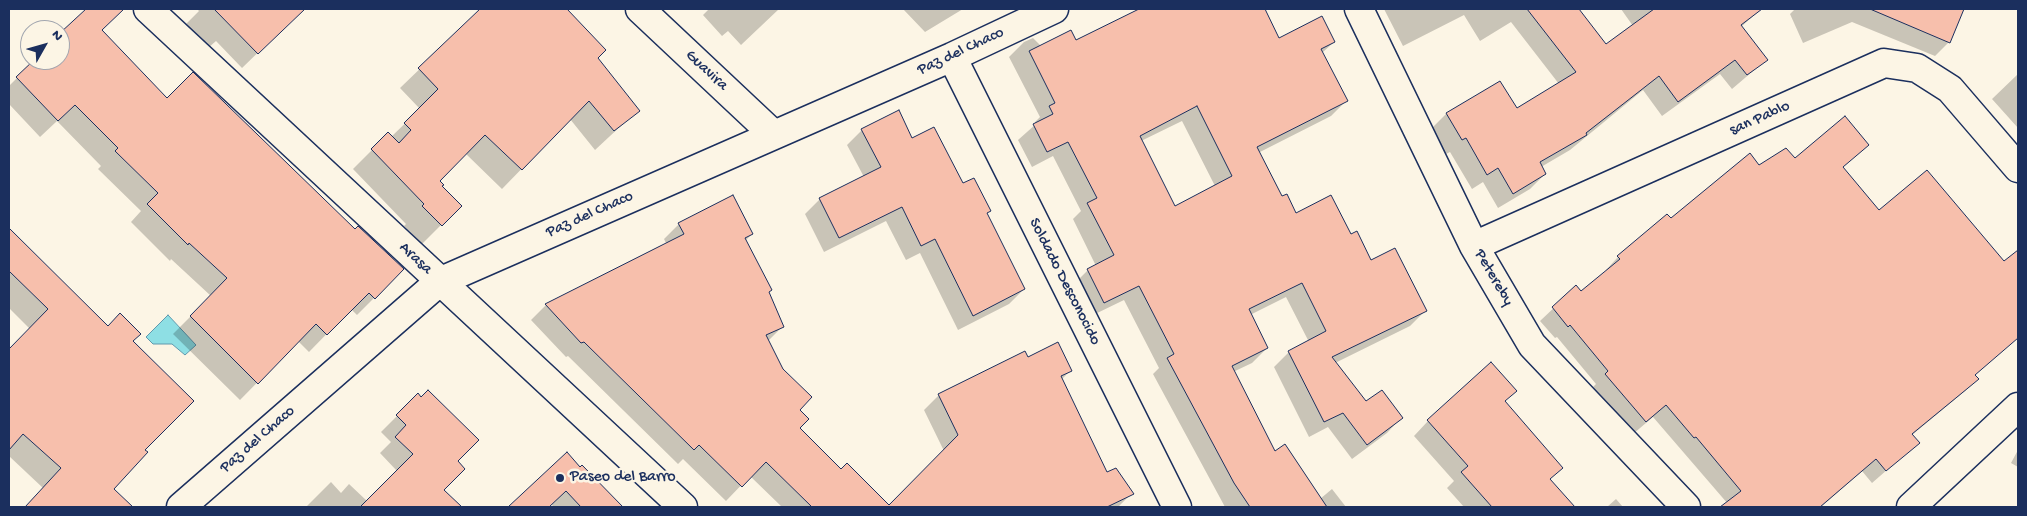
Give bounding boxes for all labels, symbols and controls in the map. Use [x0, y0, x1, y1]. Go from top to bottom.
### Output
north arrow [20, 20, 70, 70]
street label: Paz del Chaco [915, 24, 1007, 80]
text: N [47, 27, 66, 45]
street label: Guavira [681, 46, 731, 96]
street label: san Pablo [1727, 97, 1793, 141]
street label: Paz del Chaco [543, 187, 637, 243]
street label: Soldado Desconocido [1024, 215, 1104, 349]
street label: Arasa [394, 239, 436, 279]
street label: Petereby [1469, 246, 1517, 310]
street label: Paz del Chaco [216, 402, 300, 478]
place label: Paseo del Barro [570, 468, 676, 488]
marker: Paseo del Barro [554, 472, 566, 484]

